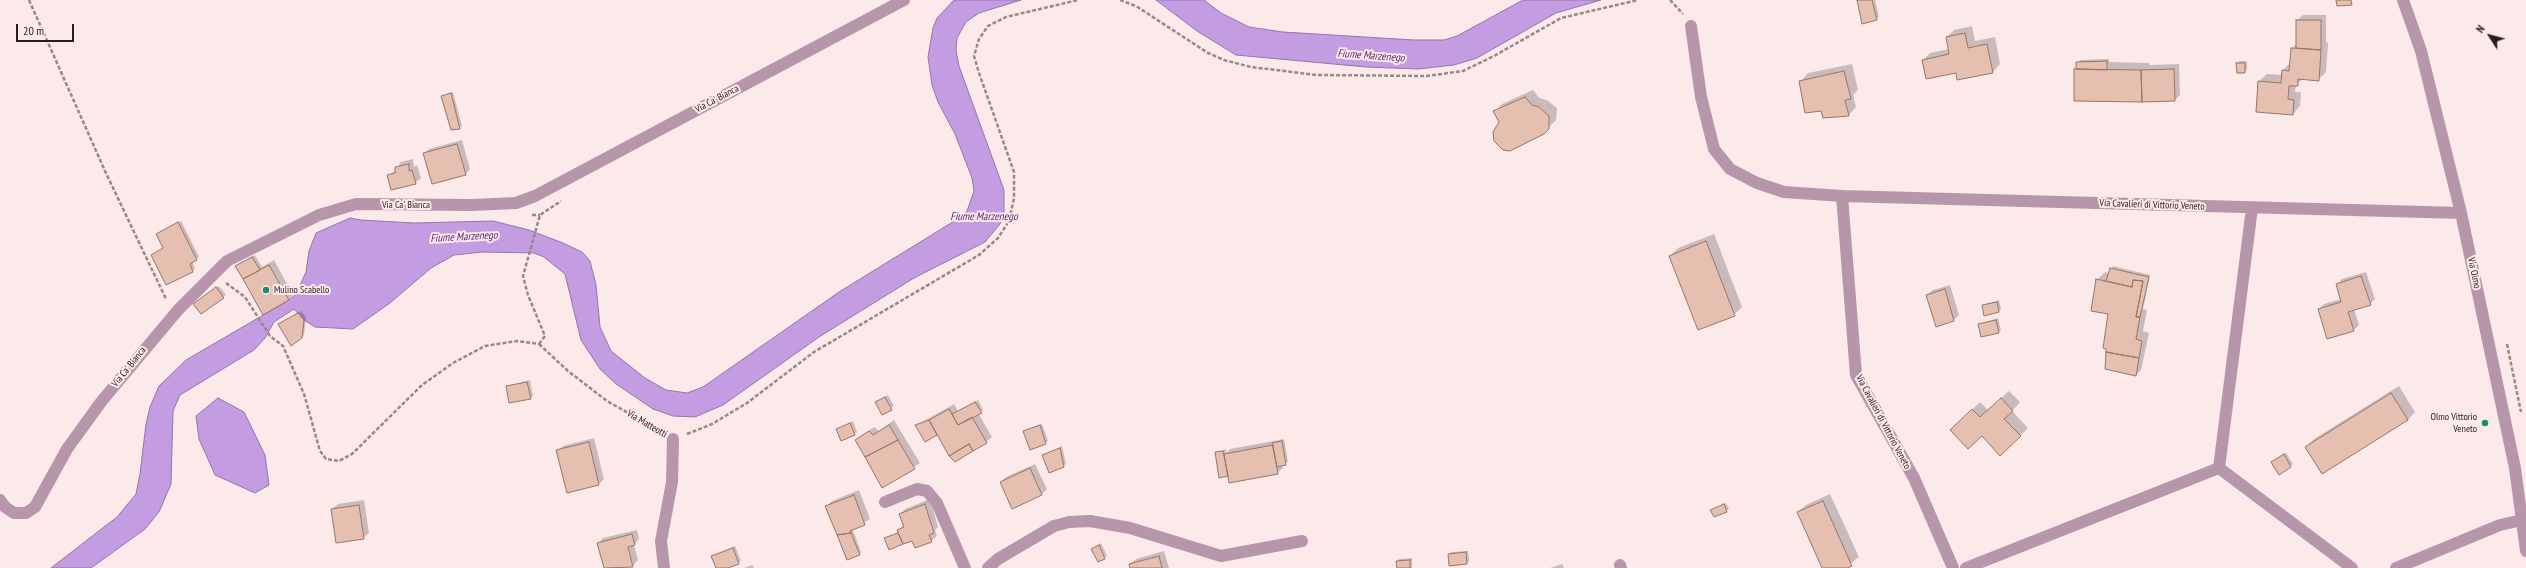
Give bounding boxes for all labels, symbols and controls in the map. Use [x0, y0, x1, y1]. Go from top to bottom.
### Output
scale bar [18, 16, 76, 42]
north arrow [2470, 16, 2510, 56]
text: N [2473, 22, 2488, 35]
text: 20 m [23, 23, 44, 38]
water label: Fiume Marzenego [1337, 47, 1405, 65]
street label: Via Ca' Bianca [693, 82, 741, 116]
street label: Via Cavalieri di Vittorio Veneto [2099, 197, 2205, 213]
street label: Via Ca' Bianca [382, 199, 430, 211]
water label: Fiume Marzenego [950, 210, 1018, 224]
water label: Fiume Marzenego [430, 229, 498, 245]
street label: Via Olmo [2465, 256, 2483, 290]
place label: Mulino Scabello [274, 284, 329, 296]
marker: Mulino Scabello [261, 285, 271, 295]
street label: Via Ca' Bianca [109, 345, 149, 389]
street label: Via Cavalieri di Vittorio Veneto [1853, 373, 1913, 471]
street label: Via Matteotti [625, 408, 669, 440]
place label: Olmo Vittorio Veneto [2430, 411, 2477, 434]
marker: Olmo Vittorio Veneto [2480, 418, 2490, 428]

